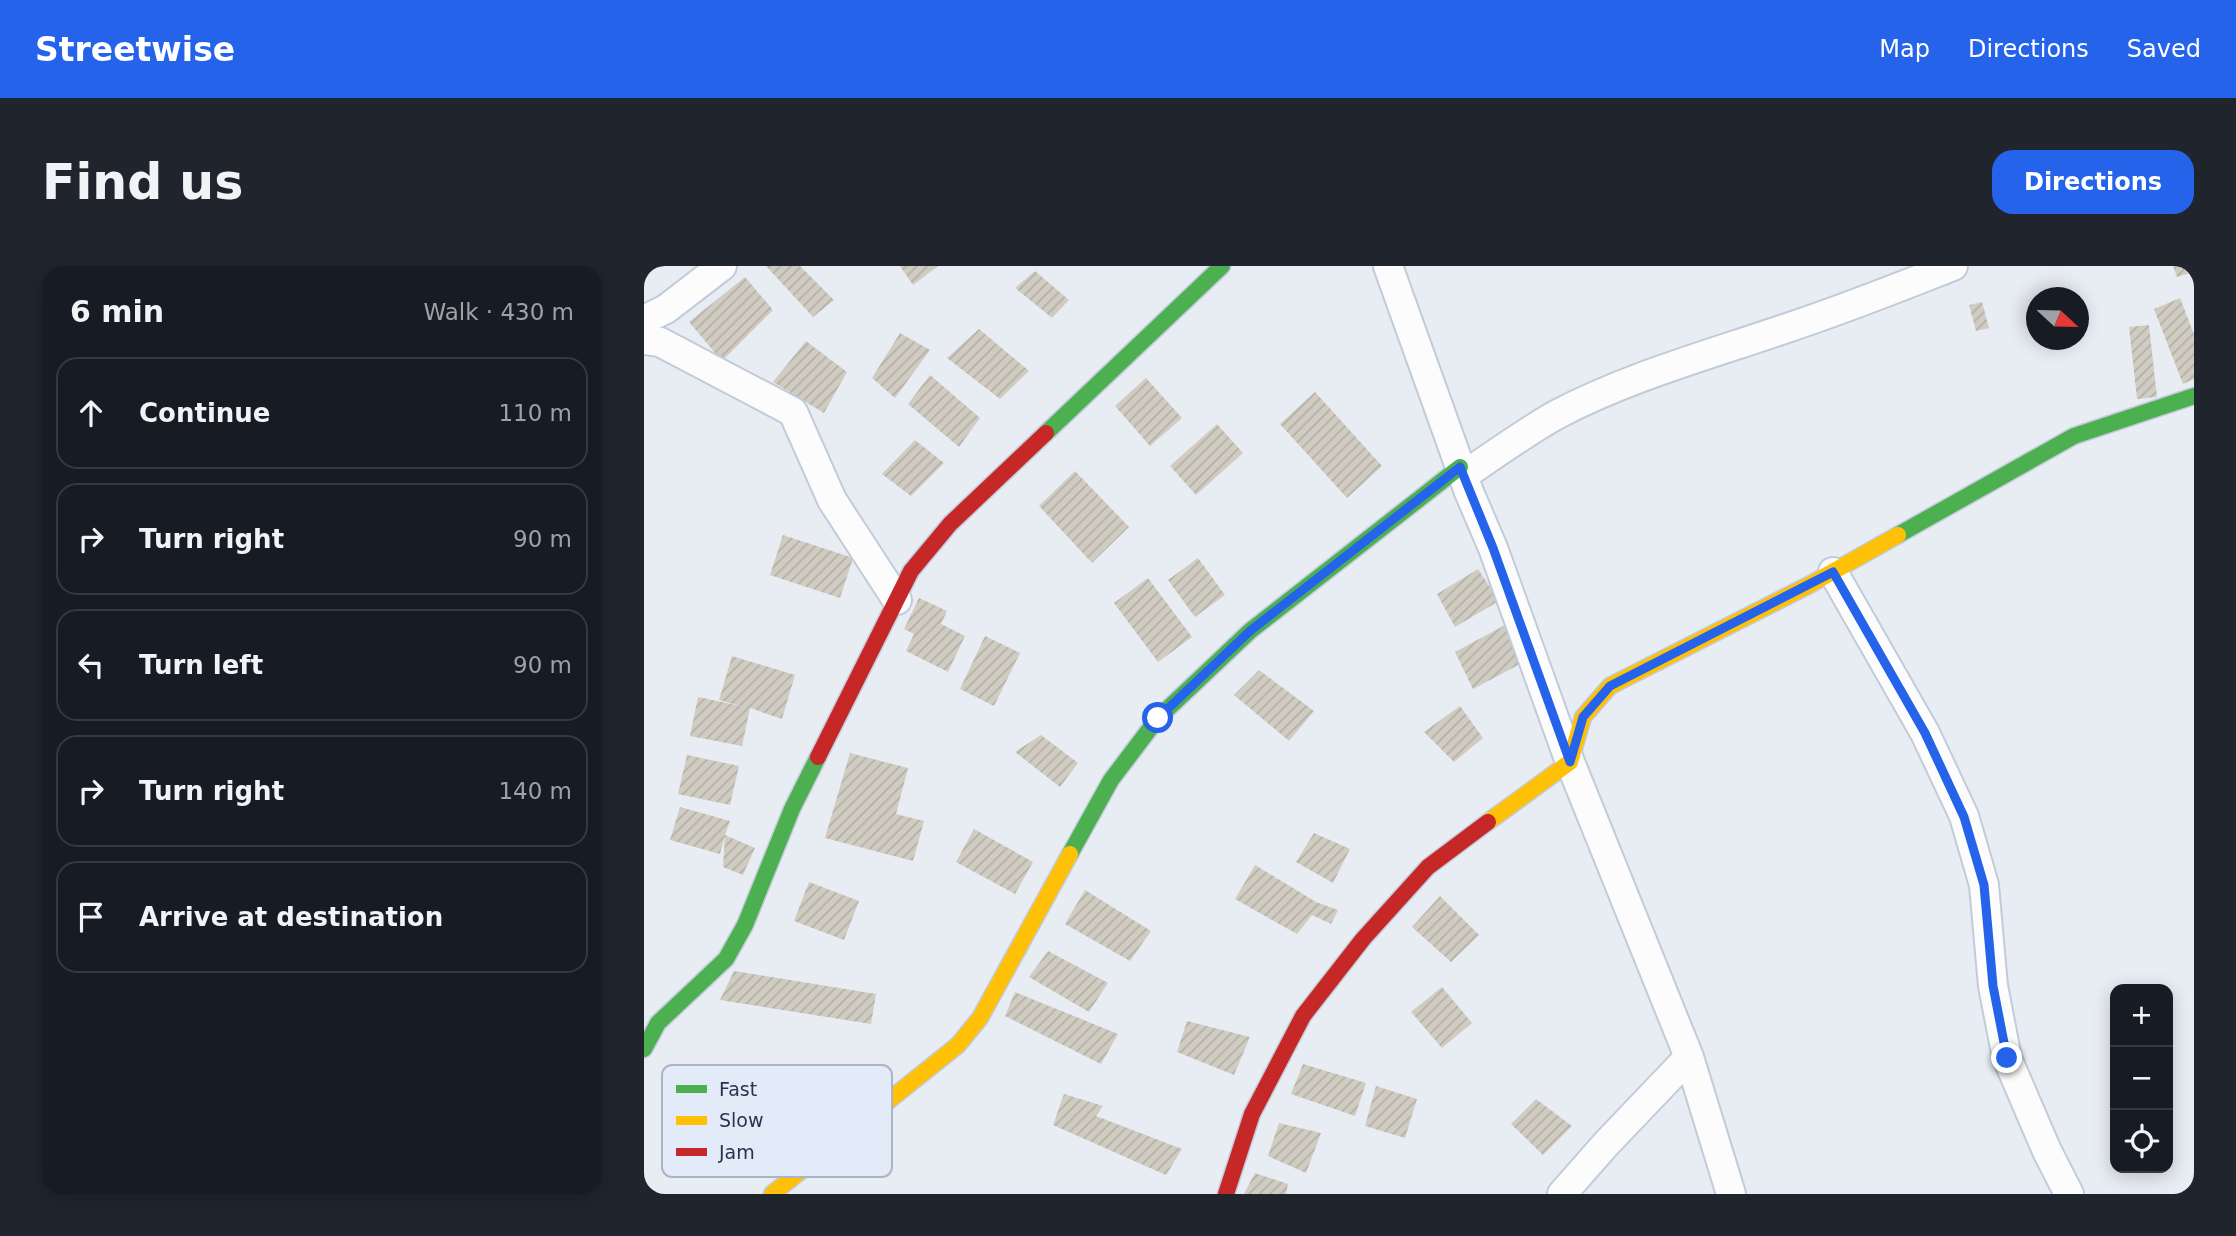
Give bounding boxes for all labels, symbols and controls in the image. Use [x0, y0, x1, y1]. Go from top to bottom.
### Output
text: Streetwise [35, 30, 235, 69]
text: Map [1879, 35, 1930, 63]
text: Directions [1968, 35, 2089, 63]
text: Saved [2127, 35, 2201, 63]
button: Directions [1992, 150, 2194, 214]
text: Find us [42, 154, 243, 211]
north arrow [2026, 287, 2089, 350]
text: 6 min [70, 294, 164, 329]
text: Walk · 430 m [423, 299, 574, 325]
icon: ahead [72, 394, 110, 432]
text: Continue [139, 398, 270, 428]
text: 110 m [498, 400, 572, 426]
icon: right [72, 520, 110, 558]
text: Turn right [139, 524, 284, 554]
text: 90 m [513, 526, 572, 552]
icon: left [72, 646, 110, 684]
text: Turn left [139, 650, 263, 680]
text: 90 m [513, 652, 572, 678]
route start [1142, 702, 1173, 733]
icon: right [72, 772, 110, 810]
text: Turn right [139, 776, 284, 806]
text: 140 m [498, 778, 572, 804]
icon: arrive [72, 898, 110, 936]
text: Arrive at destination [139, 902, 443, 932]
map controls [2110, 984, 2173, 1173]
button: + [2110, 984, 2173, 1047]
route end [1991, 1042, 2022, 1073]
button: − [2110, 1047, 2173, 1110]
legend [662, 1065, 892, 1177]
text: Fast [719, 1078, 757, 1100]
text: Slow [719, 1109, 764, 1131]
button: locate [2110, 1110, 2173, 1173]
text: Jam [718, 1141, 755, 1163]

